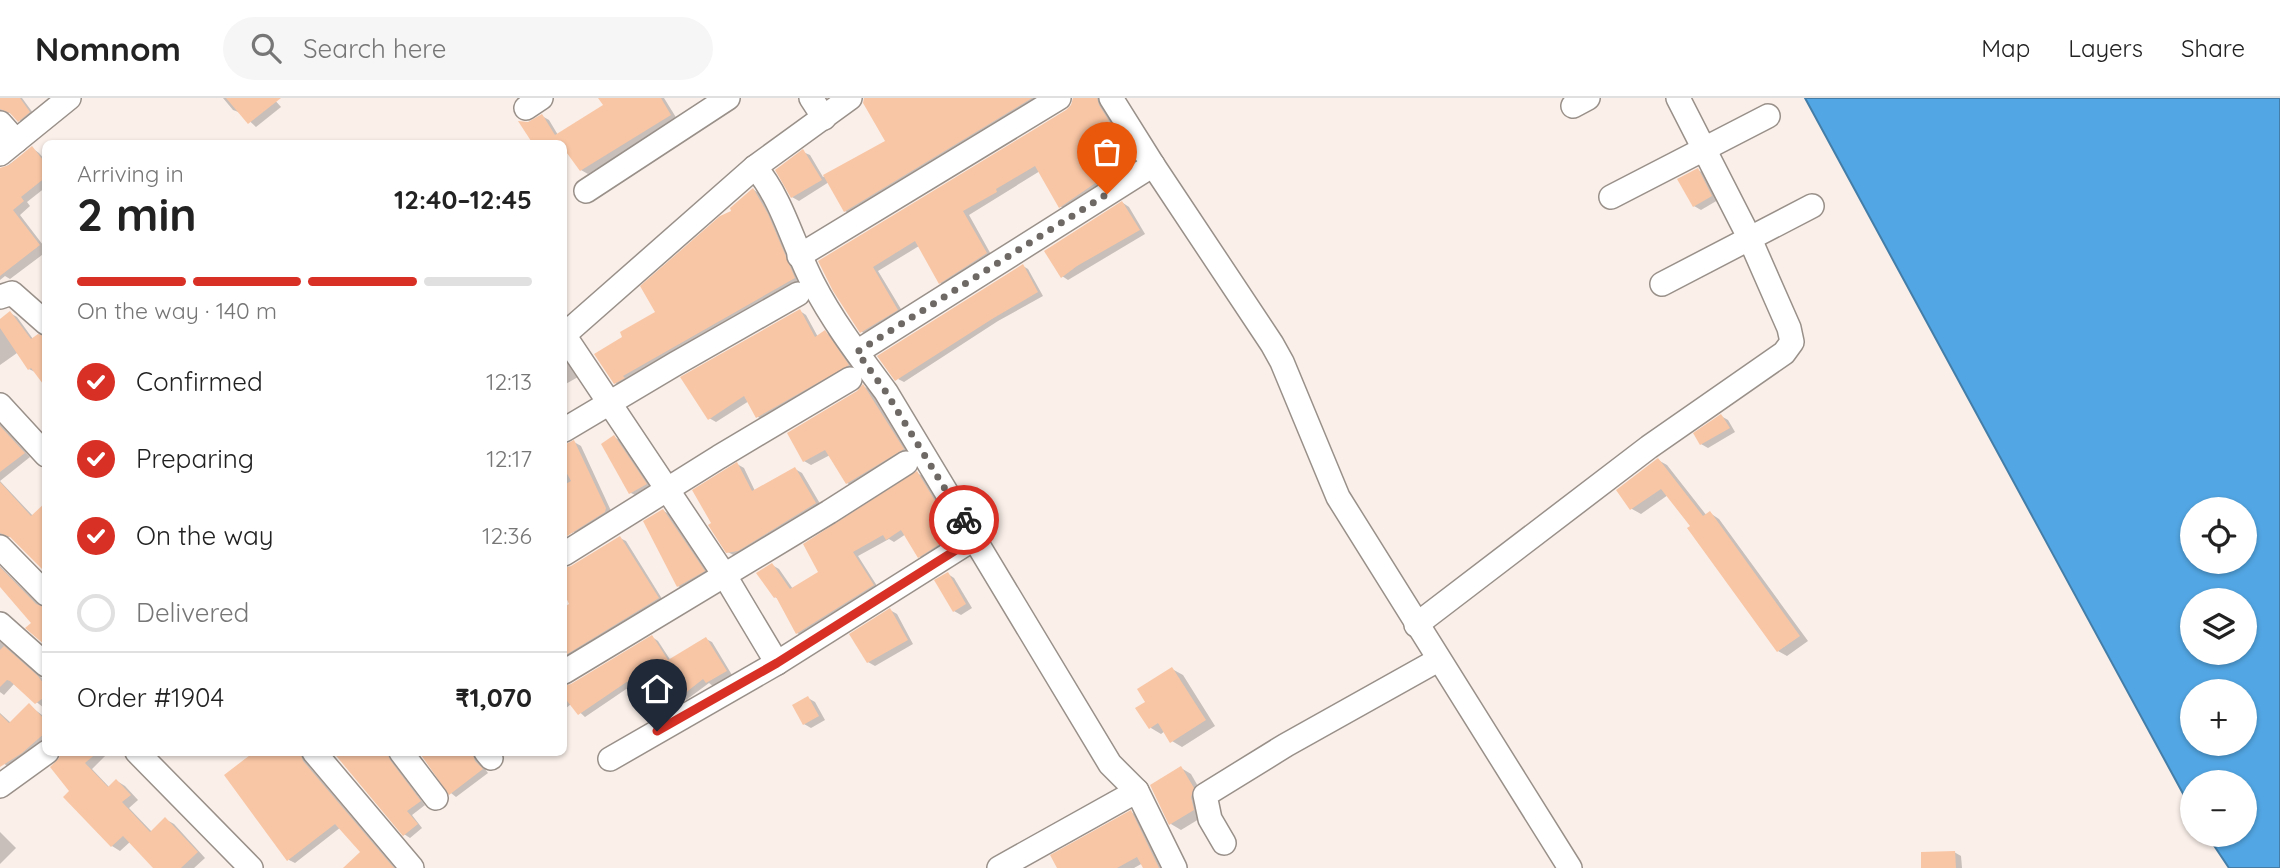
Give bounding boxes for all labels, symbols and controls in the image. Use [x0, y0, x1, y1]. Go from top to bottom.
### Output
search box [223, 17, 713, 80]
text: Nomnom [35, 28, 181, 69]
icon: search [247, 29, 285, 67]
text: Search here [303, 32, 447, 65]
text: Map [1981, 33, 2030, 63]
text: Layers [2068, 33, 2143, 63]
text: Share [2181, 33, 2245, 63]
pin [1077, 122, 1137, 194]
icon: bag [1088, 133, 1126, 171]
text: Arriving in [77, 159, 184, 188]
text: 12:40–12:45 [394, 183, 532, 216]
text: 2 min [77, 185, 197, 243]
text: On the way · 140 m [77, 296, 277, 325]
icon: check [77, 363, 115, 401]
text: Confirmed [136, 365, 263, 398]
text: 12:13 [486, 367, 532, 396]
icon: check [77, 440, 115, 478]
text: Preparing [136, 442, 254, 475]
text: 12:17 [486, 444, 532, 473]
courier [929, 485, 999, 555]
map controls [2180, 497, 2257, 847]
button: locate [2180, 497, 2257, 574]
icon: bike [945, 501, 983, 539]
icon: check [77, 517, 115, 555]
text: On the way [136, 519, 274, 552]
text: 12:36 [482, 521, 532, 550]
button: layers [2180, 588, 2257, 665]
text: Delivered [136, 596, 249, 629]
pin [627, 659, 687, 731]
icon: home [638, 670, 676, 708]
button: + [2180, 679, 2257, 756]
text: Order #1904 [77, 681, 224, 714]
text: ₹1,070 [455, 681, 532, 714]
button: − [2180, 770, 2257, 847]

